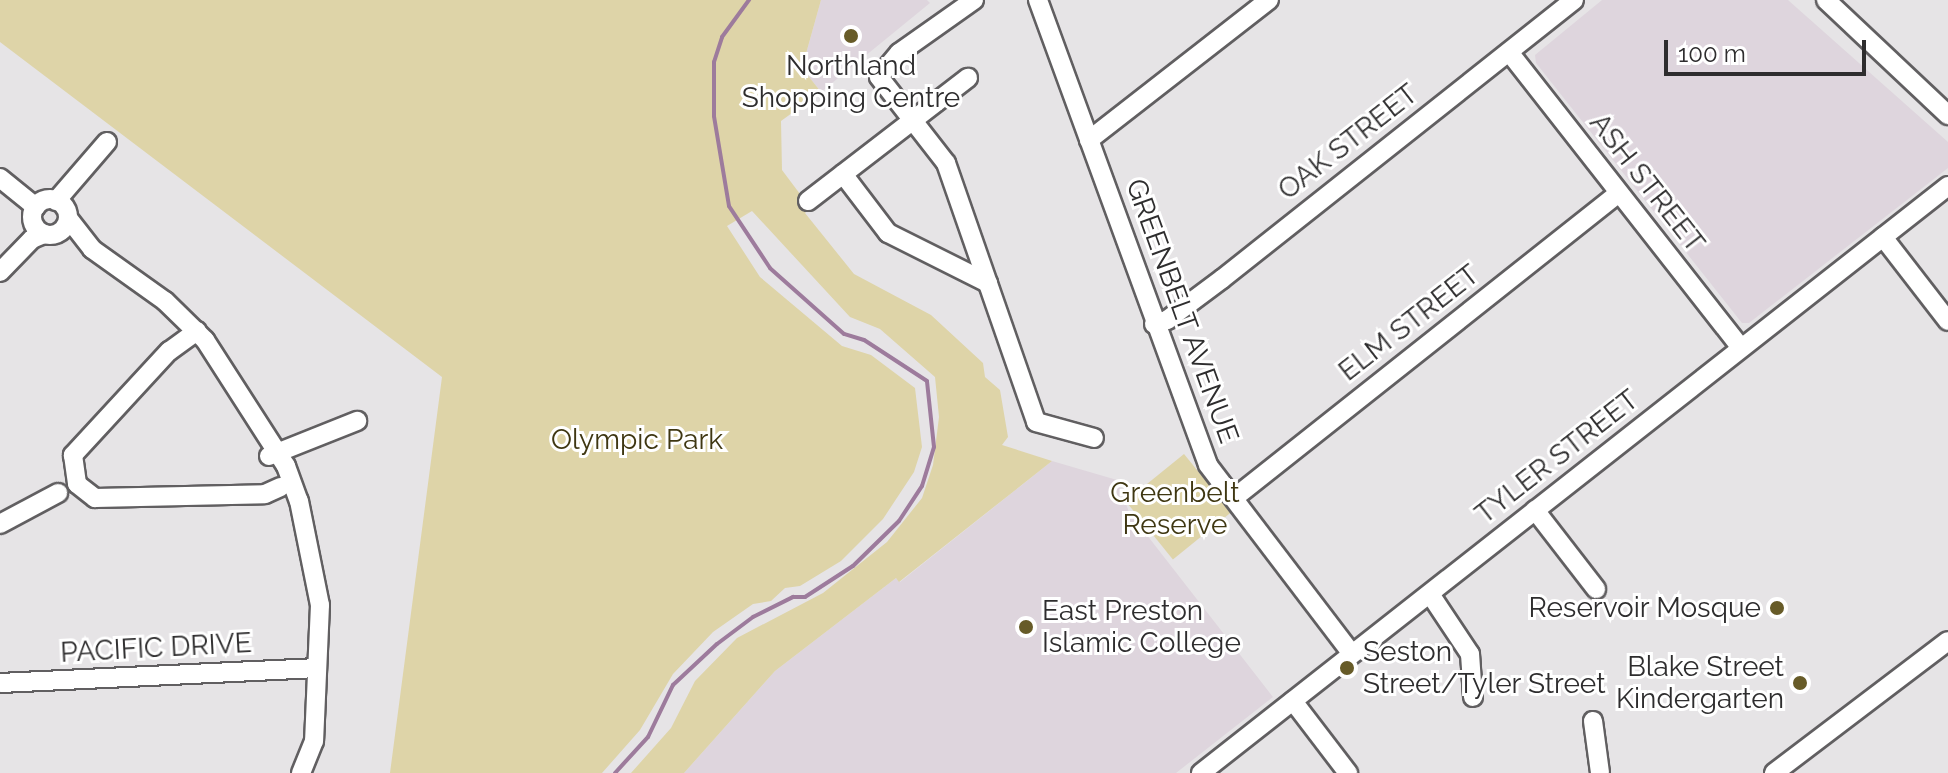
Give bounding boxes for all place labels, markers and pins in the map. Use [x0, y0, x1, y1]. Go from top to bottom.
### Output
marker: Northland Shopping Centre [842, 27, 860, 45]
place label: Northland Shopping Centre [742, 49, 960, 115]
place label: Reservoir Mosque [1528, 591, 1761, 625]
place label: East Preston Islamic College [1042, 594, 1241, 660]
marker: Reservoir Mosque [1768, 599, 1786, 617]
marker: East Preston Islamic College [1017, 618, 1035, 636]
place label: Seston Street/Tyler Street [1363, 635, 1606, 701]
place label: Blake Street Kindergarten [1616, 650, 1784, 716]
marker: Seston Street/Tyler Street [1338, 659, 1356, 677]
marker: Blake Street Kindergarten [1791, 674, 1809, 692]

